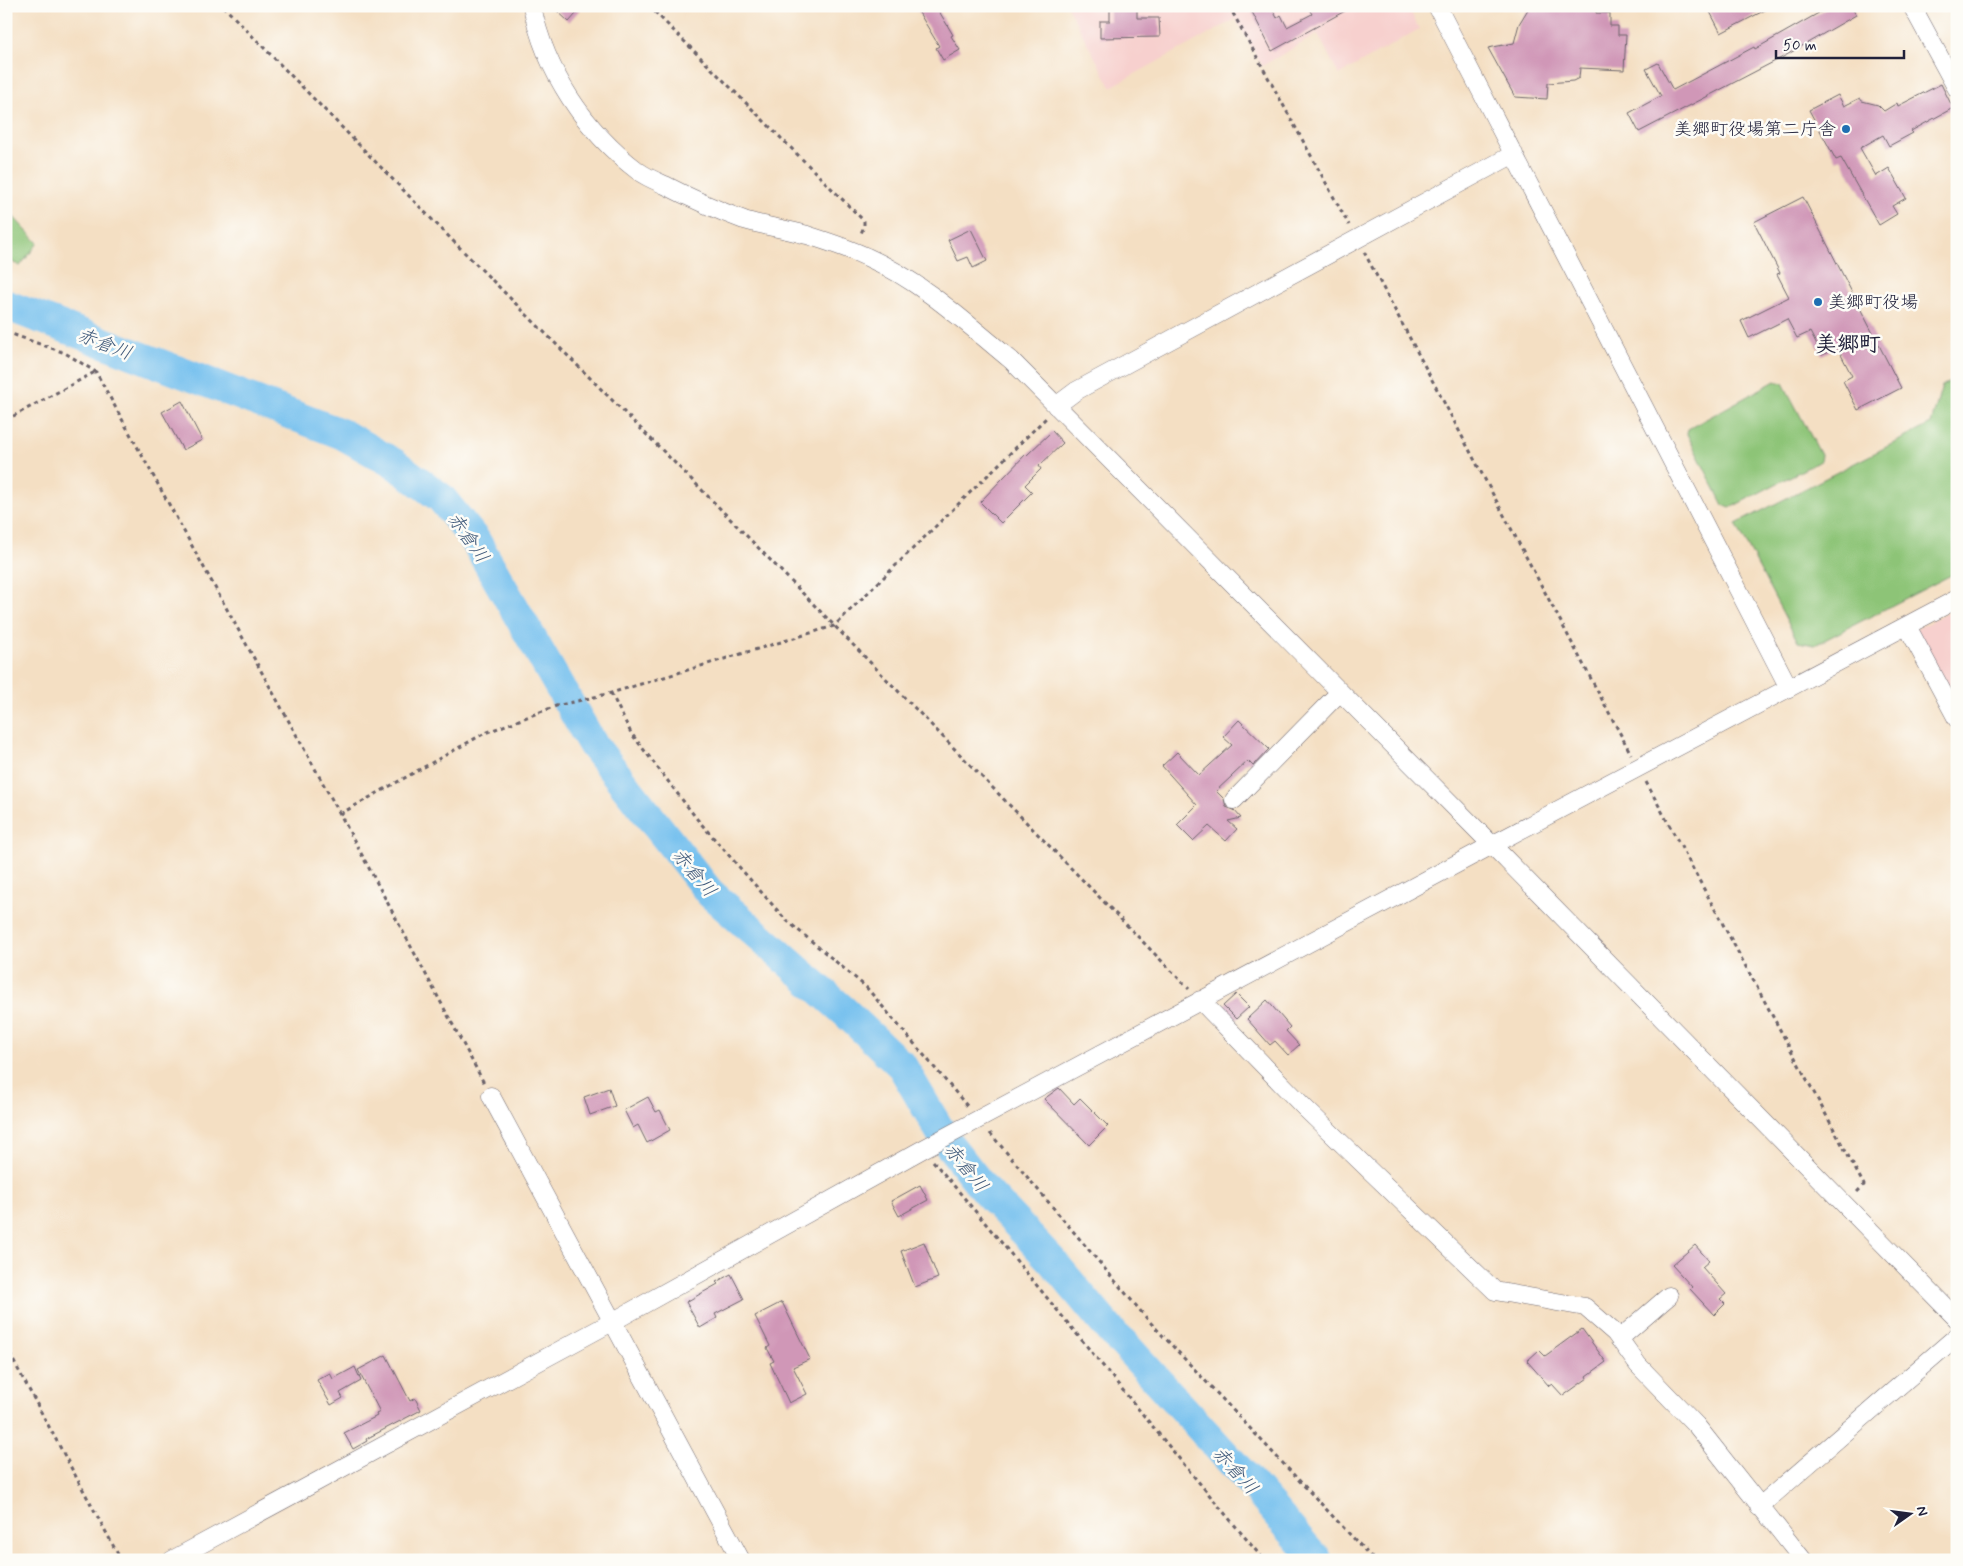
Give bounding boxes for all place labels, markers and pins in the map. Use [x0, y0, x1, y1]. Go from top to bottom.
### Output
place label: 美郷町役場第二庁舎 [1674, 118, 1836, 142]
marker: 美郷町役場第二庁舎 [1840, 123, 1852, 135]
place label: 美郷町役場 [1828, 291, 1918, 315]
marker: 美郷町役場 [1812, 296, 1824, 308]

